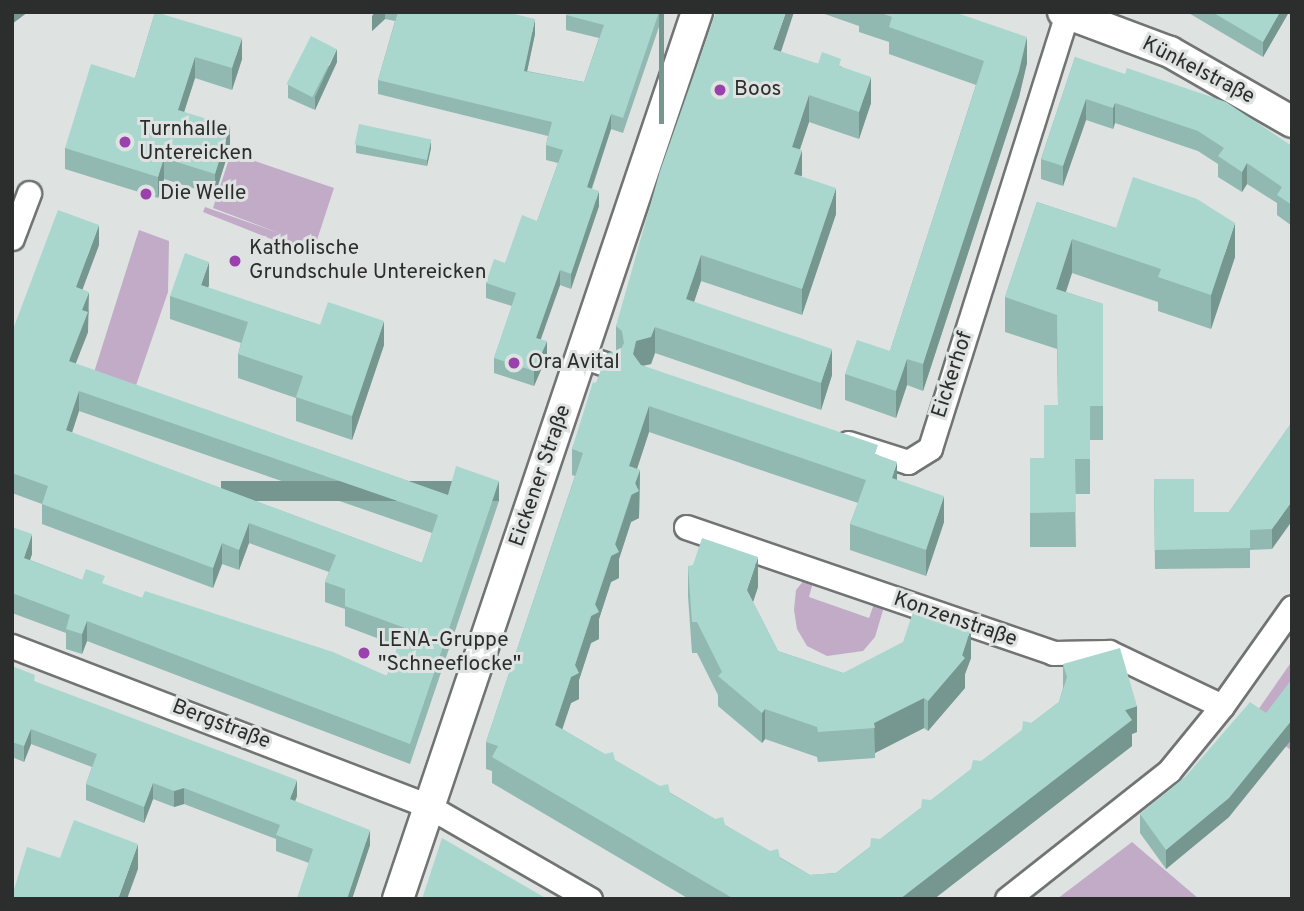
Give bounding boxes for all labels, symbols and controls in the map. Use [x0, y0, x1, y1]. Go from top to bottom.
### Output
street label: Künkelstraße [1137, 32, 1259, 110]
place label: Boos [734, 77, 781, 103]
marker: Boos [712, 82, 728, 98]
place label: Turnhalle Untereicken [139, 117, 253, 167]
marker: Turnhalle Untereicken [117, 134, 133, 150]
place label: Die Welle [160, 181, 247, 207]
marker: Die Welle [138, 186, 154, 202]
place label: Katholische Grundschule Untereicken [249, 236, 487, 286]
marker: Katholische Grundschule Untereicken [227, 253, 243, 269]
street label: Eickerhof [927, 329, 979, 421]
place label: Ora Avital [528, 350, 621, 376]
marker: Ora Avital [506, 355, 522, 371]
street label: Eickener Straße [505, 402, 577, 550]
street label: Konzenstraße [890, 587, 1020, 653]
place label: LENA-Gruppe "Schneeflocke" [378, 628, 521, 678]
marker: LENA-Gruppe "Schneeflocke" [356, 645, 372, 661]
street label: Bergstraße [168, 695, 274, 755]

